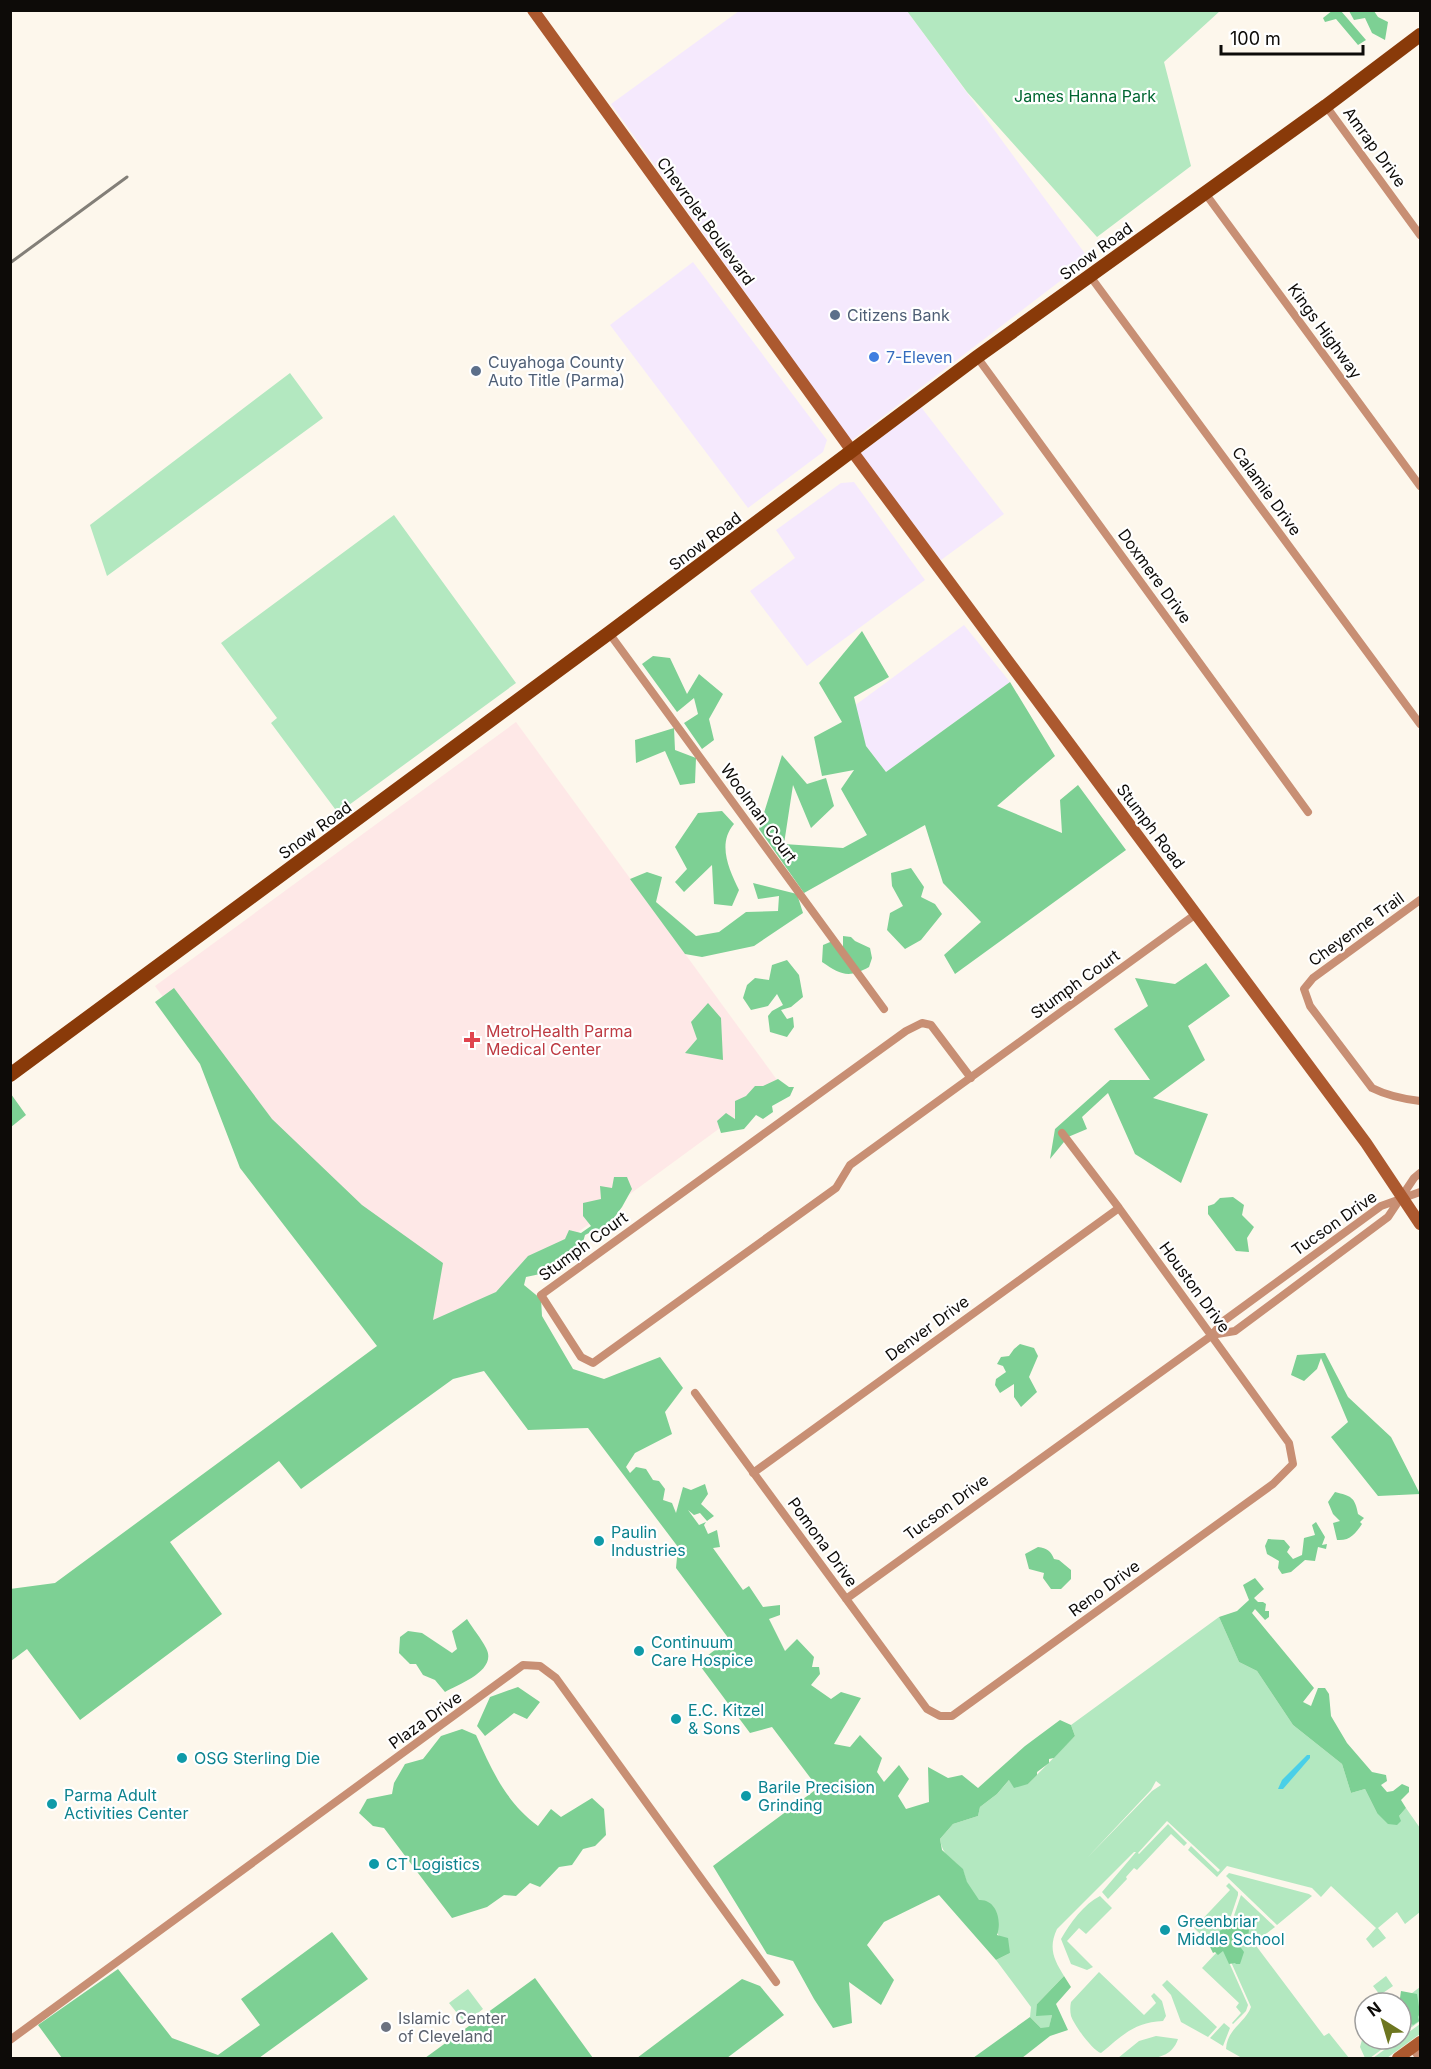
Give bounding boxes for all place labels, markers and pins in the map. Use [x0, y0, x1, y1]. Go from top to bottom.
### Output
place label: Citizens Bank [847, 305, 950, 325]
marker: Citizens Bank [828, 308, 842, 322]
place label: 7-Eleven [886, 347, 952, 367]
marker: 7-Eleven [867, 350, 881, 364]
place label: Cuyahoga County Auto Title (Parma) [488, 352, 625, 390]
marker: Cuyahoga County Auto Title (Parma) [469, 364, 483, 378]
place label: MetroHealth Parma Medical Center [486, 1021, 633, 1059]
marker: MetroHealth Parma Medical Center [463, 1031, 481, 1049]
place label: Paulin Industries [611, 1522, 686, 1560]
marker: Paulin Industries [592, 1534, 606, 1548]
place label: Continuum Care Hospice [651, 1632, 753, 1670]
marker: Continuum Care Hospice [632, 1644, 646, 1658]
place label: E.C. Kitzel & Sons [688, 1700, 764, 1738]
marker: E.C. Kitzel & Sons [669, 1712, 683, 1726]
place label: OSG Sterling Die [194, 1748, 320, 1768]
marker: OSG Sterling Die [175, 1751, 189, 1765]
place label: Barile Precision Grinding [758, 1777, 875, 1815]
place label: Parma Adult Activities Center [64, 1785, 188, 1823]
marker: Barile Precision Grinding [739, 1789, 753, 1803]
marker: Parma Adult Activities Center [45, 1797, 59, 1811]
place label: CT Logistics [386, 1854, 480, 1874]
marker: CT Logistics [367, 1857, 381, 1871]
place label: Greenbriar Middle School [1177, 1911, 1285, 1949]
marker: Greenbriar Middle School [1158, 1923, 1172, 1937]
place label: Islamic Center of Cleveland [398, 2008, 506, 2046]
marker: Islamic Center of Cleveland [379, 2020, 393, 2034]

